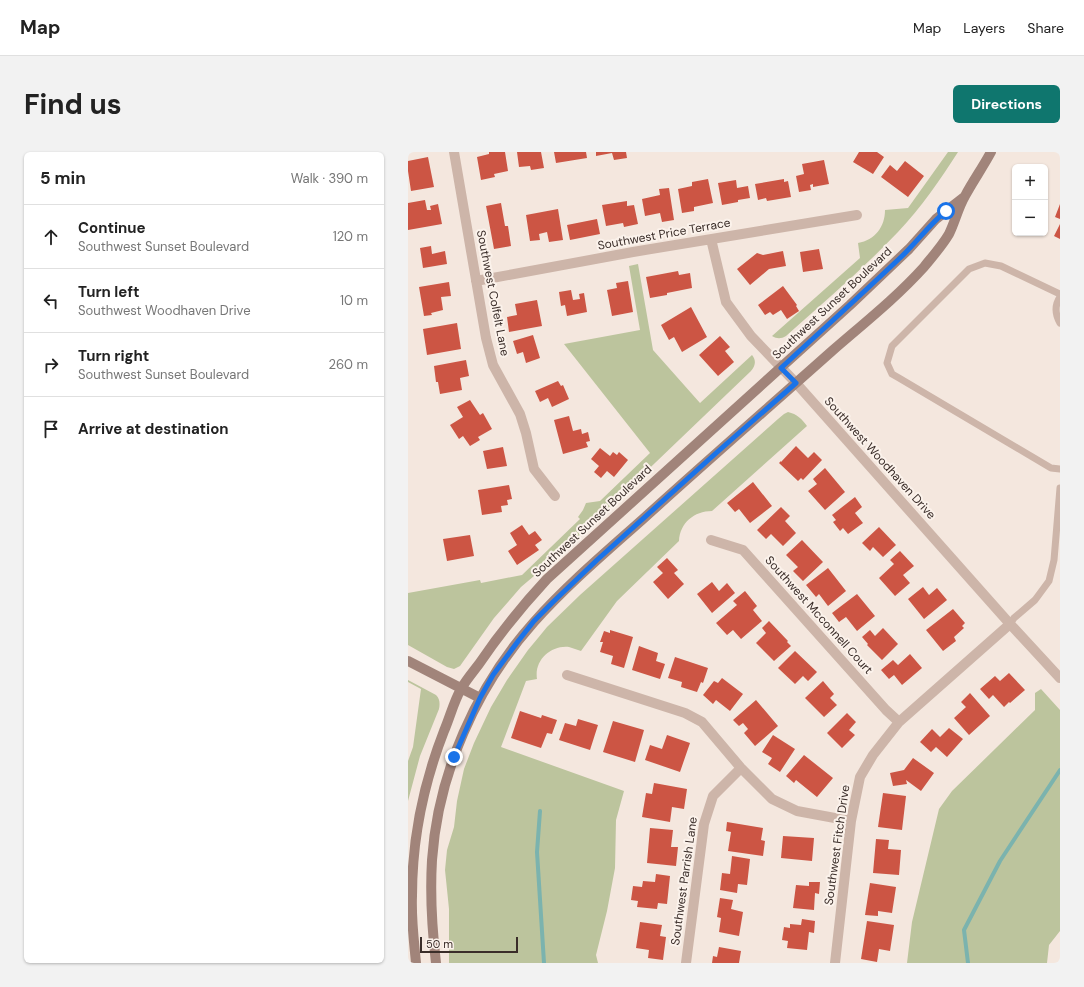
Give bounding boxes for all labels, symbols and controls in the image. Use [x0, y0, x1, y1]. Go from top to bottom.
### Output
text: Map [20, 15, 60, 40]
text: Map [913, 19, 941, 37]
text: Layers [963, 19, 1005, 37]
text: Share [1027, 19, 1064, 37]
button: Directions [953, 85, 1060, 123]
text: Find us [24, 86, 122, 123]
map controls [1012, 164, 1048, 236]
button: + [1012, 164, 1048, 200]
text: 5 min [40, 167, 86, 189]
text: Walk · 390 m [291, 170, 368, 187]
button: − [1012, 200, 1048, 236]
route start [937, 202, 955, 220]
street label: Southwest Price Terrace [596, 214, 732, 254]
text: Continue [78, 218, 146, 238]
icon: ahead [40, 226, 62, 248]
text: 120 m [333, 228, 368, 245]
street label: Southwest Colfelt Lane [473, 229, 513, 358]
text: Southwest Sunset Boulevard [78, 238, 249, 255]
street label: Southwest Sunset Boulevard [769, 243, 895, 363]
text: Turn left [78, 282, 139, 302]
icon: left [40, 290, 62, 312]
text: 10 m [340, 292, 368, 309]
text: Southwest Woodhaven Drive [78, 302, 251, 319]
text: Turn right [78, 346, 149, 366]
icon: right [40, 354, 62, 376]
text: 260 m [328, 356, 368, 373]
text: Southwest Sunset Boulevard [78, 366, 249, 383]
street label: Southwest Woodhaven Drive [821, 393, 939, 523]
icon: arrive [40, 418, 62, 440]
text: Arrive at destination [78, 419, 229, 439]
street label: Southwest Sunset Boulevard [529, 461, 655, 581]
street label: Southwest Mcconnell Court [762, 553, 877, 678]
route end [445, 748, 463, 766]
street label: Southwest Fitch Drive [821, 784, 853, 906]
street label: Southwest Parrish Lane [667, 816, 701, 946]
scale bar [420, 935, 518, 954]
text: 50 m [426, 937, 453, 951]

